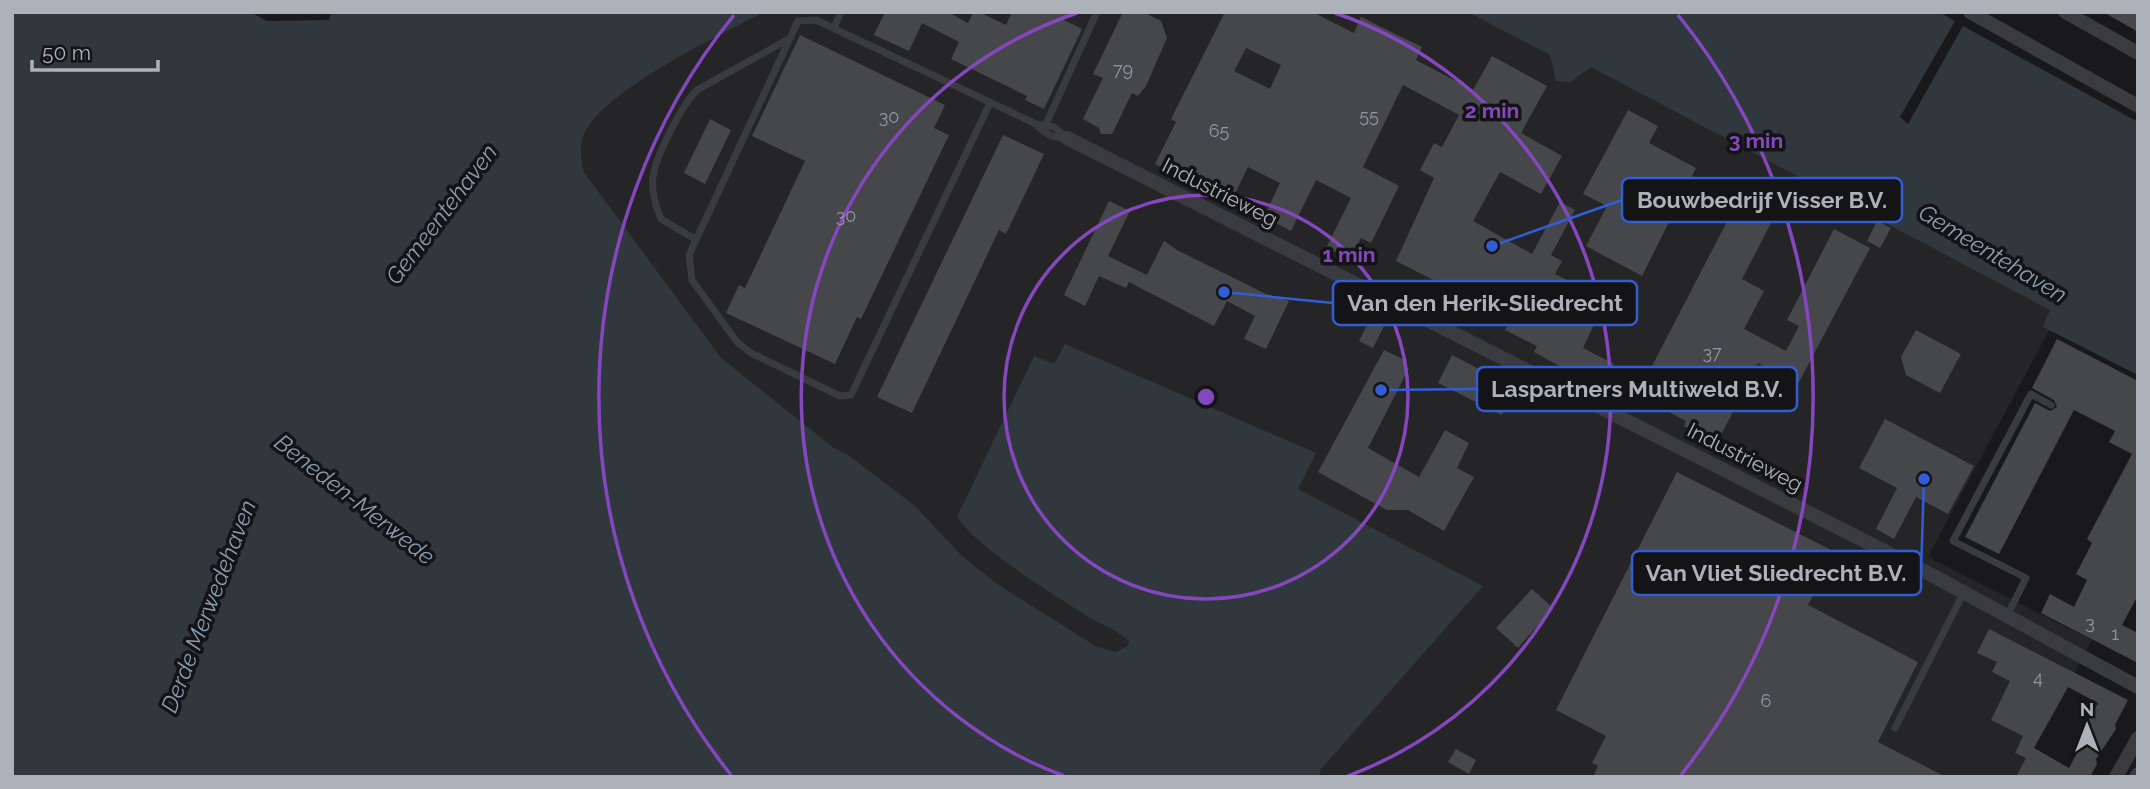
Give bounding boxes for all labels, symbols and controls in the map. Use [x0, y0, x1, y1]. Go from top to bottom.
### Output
scale bar [32, 28, 158, 72]
text: 50 m [42, 40, 91, 65]
house number: 79 [1113, 59, 1133, 80]
text: 2 min [1465, 98, 1519, 123]
house number: 55 [1359, 105, 1379, 126]
house number: 30 [879, 106, 899, 127]
house number: 65 [1209, 120, 1230, 141]
text: 3 min [1729, 128, 1783, 153]
water label: Gemeentehaven [380, 139, 502, 289]
street label: Industrieweg [1158, 152, 1282, 232]
callout: Bouwbedrijf Visser B.V. [1622, 178, 1902, 222]
text: Bouwbedrijf Visser B.V. [1637, 186, 1887, 213]
water label: Gemeentehaven [1914, 198, 2072, 308]
house number: 30 [836, 205, 856, 226]
text: 1 min [1322, 242, 1376, 267]
callout: Van den Herik-Sliedrecht [1333, 281, 1637, 325]
text: Van den Herik-Sliedrecht [1347, 289, 1623, 316]
house number: 37 [1702, 342, 1722, 363]
callout: Laspartners Multiweld B.V. [1477, 367, 1797, 411]
text: Laspartners Multiweld B.V. [1491, 375, 1783, 402]
centre of rings [1194, 385, 1218, 409]
street label: Industrieweg [1683, 417, 1807, 497]
water label: Beneden-Merwede [270, 428, 440, 570]
water label: Derde Merwedehaven [155, 496, 261, 716]
callout: Van Vliet Sliedrecht B.V. [1632, 551, 1921, 595]
text: Van Vliet Sliedrecht B.V. [1646, 559, 1906, 586]
house number: 3 [2085, 612, 2095, 633]
house number: 1 [2111, 623, 2119, 644]
house number: 4 [2033, 667, 2043, 688]
house number: 6 [1761, 690, 1772, 711]
north arrow [2052, 691, 2122, 761]
text: N [2080, 698, 2094, 720]

